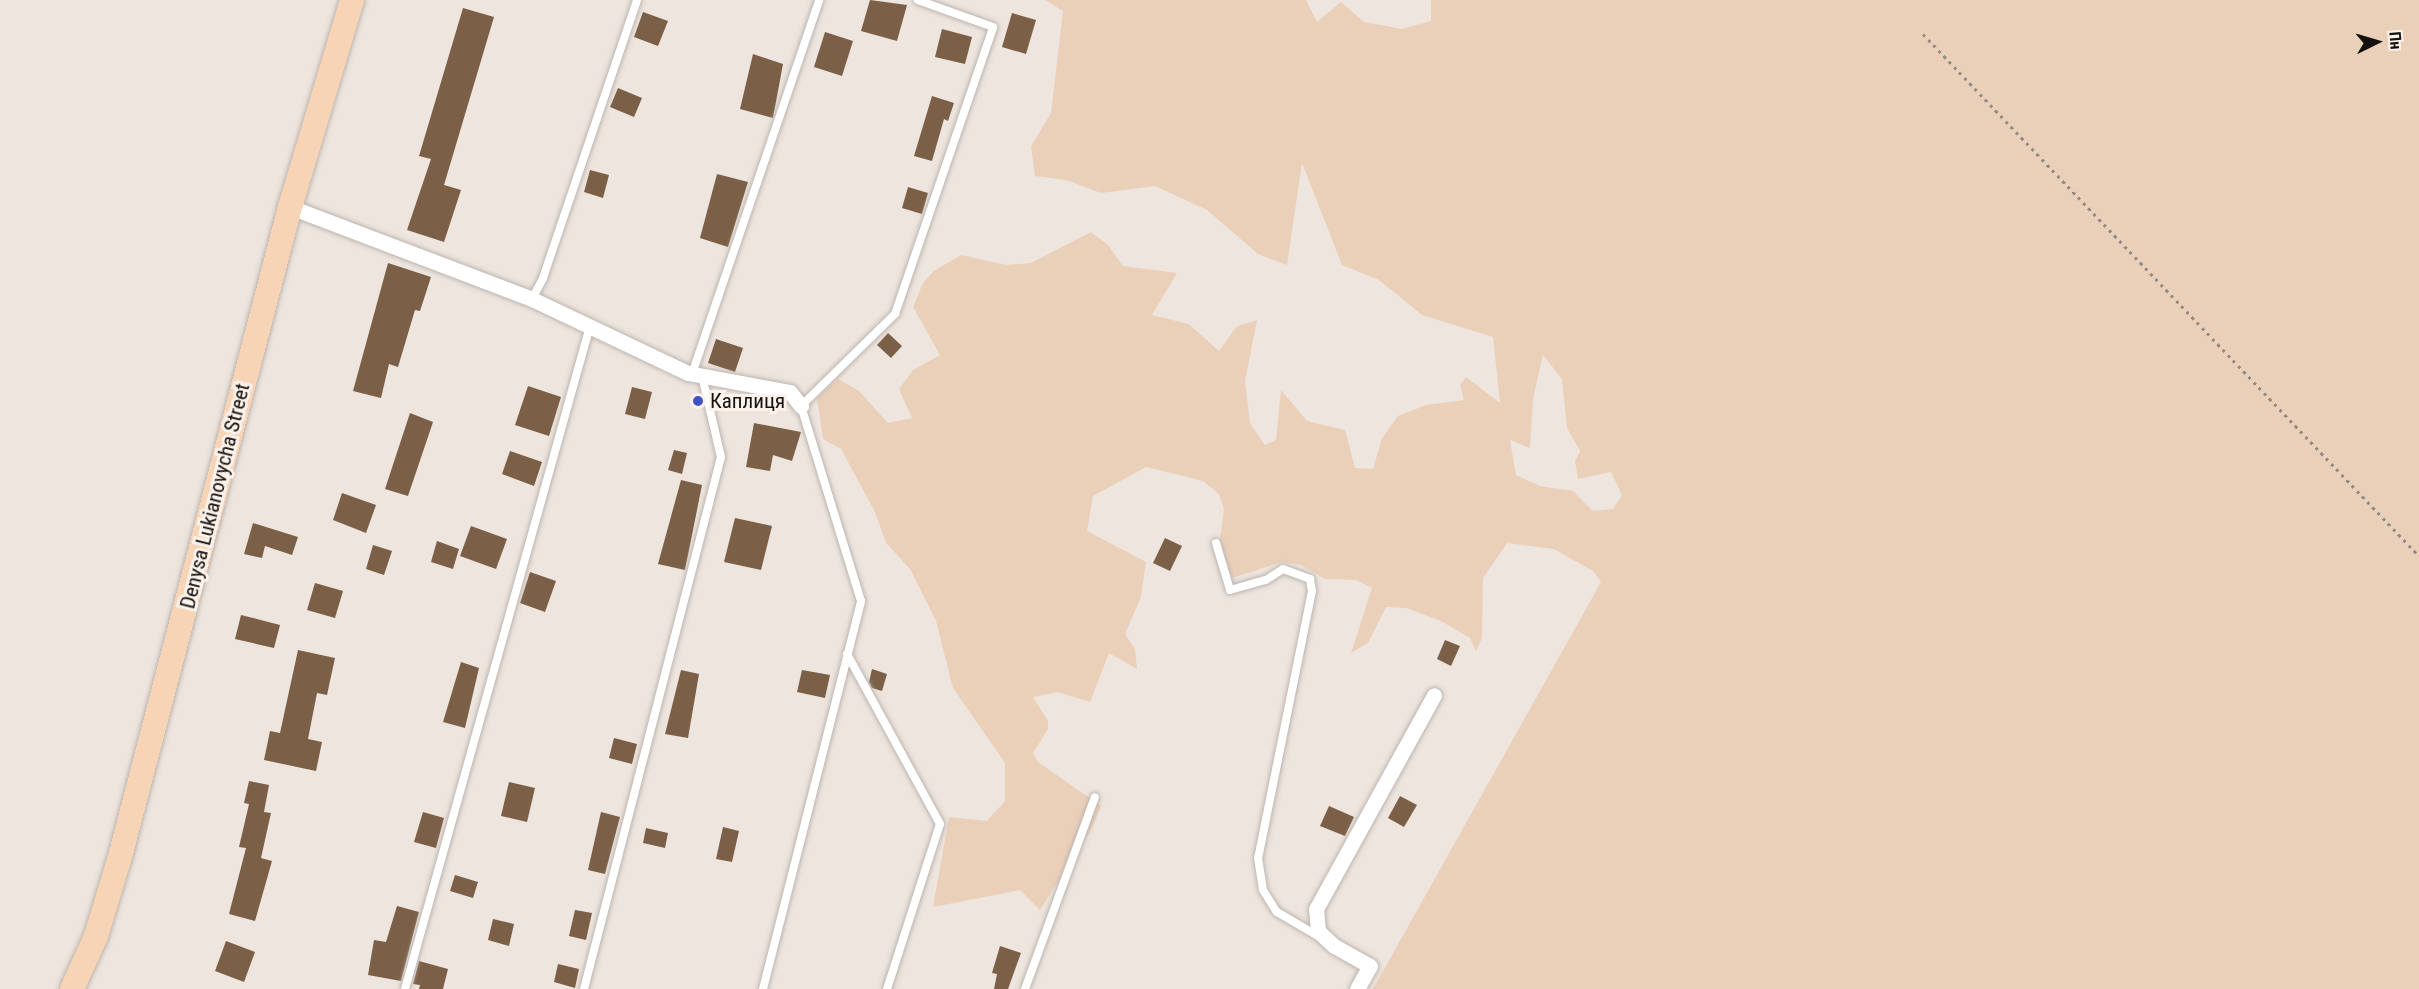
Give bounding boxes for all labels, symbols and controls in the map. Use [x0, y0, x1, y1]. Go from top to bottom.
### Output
north arrow [2347, 12, 2407, 72]
text: Пн [2385, 31, 2406, 50]
street label: Denysa Lukianovycha Street [175, 381, 255, 611]
place label: Каплиця [710, 388, 785, 414]
marker: Каплиця [691, 394, 705, 408]

